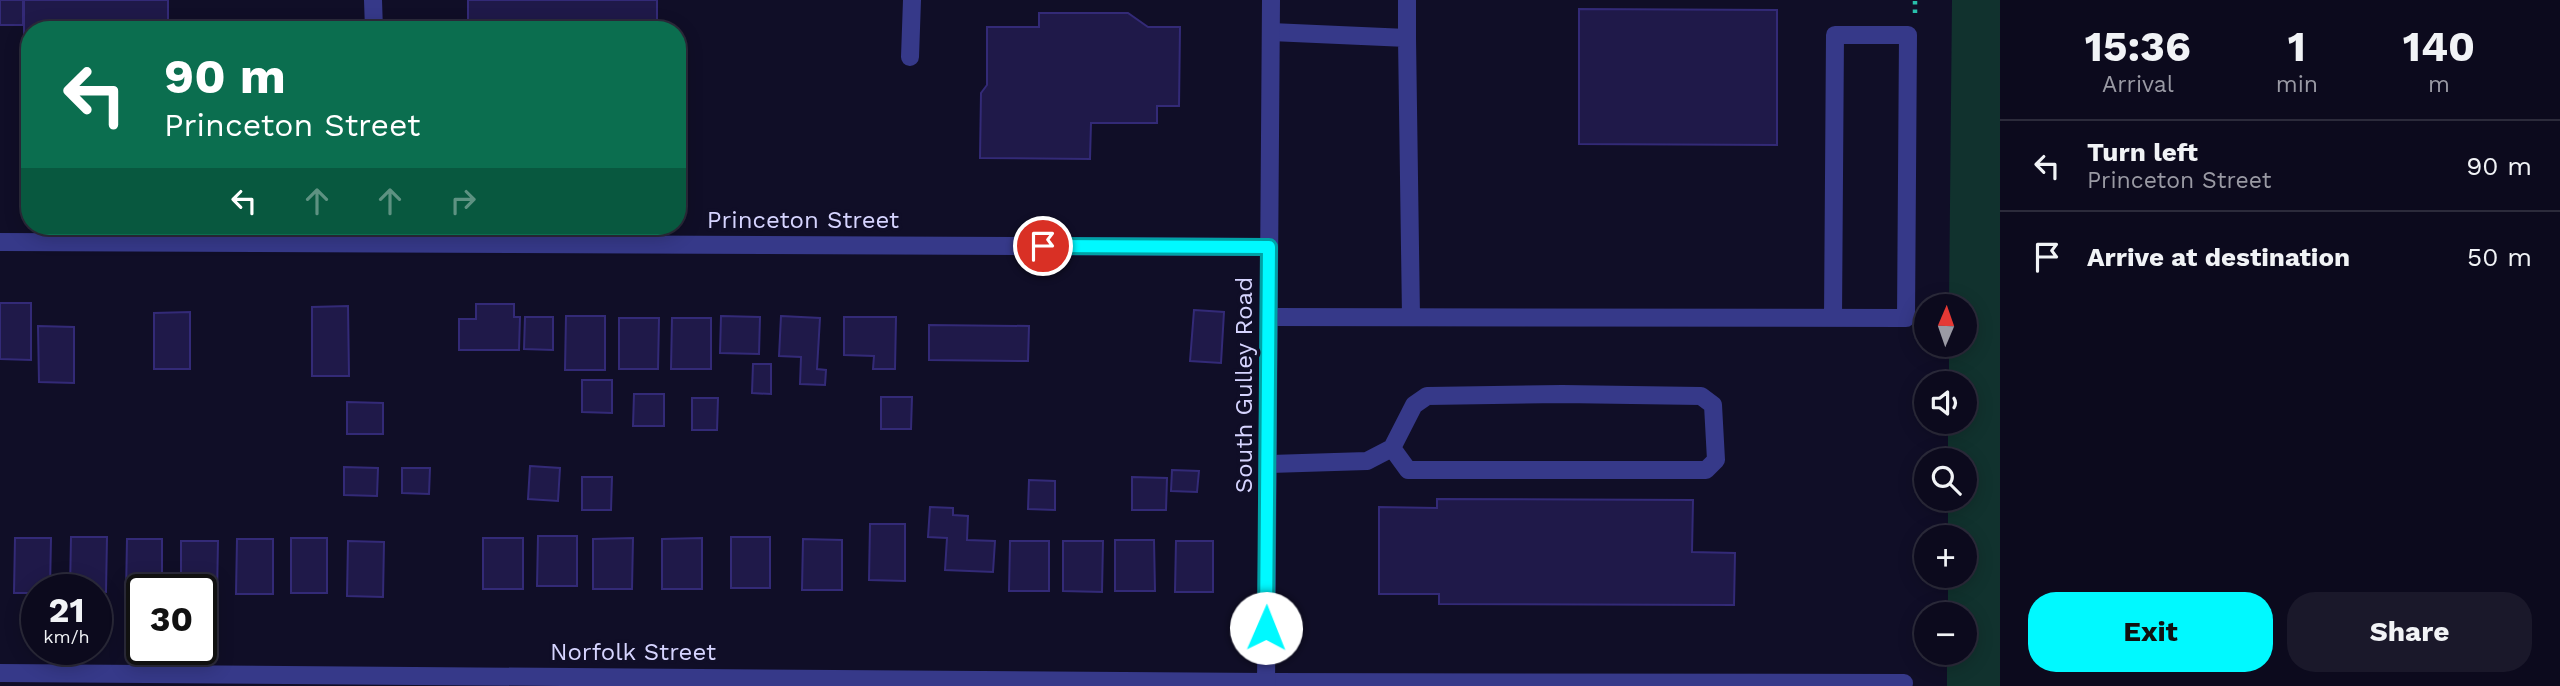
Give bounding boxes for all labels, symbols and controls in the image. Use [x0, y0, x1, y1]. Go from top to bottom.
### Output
text: 15:36 [2085, 22, 2191, 71]
text: 1 [2288, 22, 2306, 71]
text: 140 [2403, 22, 2475, 71]
text: 90 m [164, 47, 286, 105]
icon: left [49, 49, 140, 140]
text: Arrival [2102, 71, 2174, 98]
text: min [2276, 71, 2318, 98]
text: m [2428, 71, 2450, 98]
text: Princeton Street [164, 106, 420, 144]
text: Turn left [2087, 137, 2198, 167]
icon: left [2028, 147, 2066, 185]
text: 90 m [2466, 151, 2532, 181]
text: Princeton Street [2087, 167, 2271, 194]
icon: left [225, 182, 263, 220]
icon: ahead [298, 182, 336, 220]
icon: ahead [371, 182, 409, 220]
icon: right [444, 182, 482, 220]
street label: Princeton Street [707, 206, 899, 234]
pin [1013, 216, 1073, 276]
icon: arrive [1024, 227, 1062, 265]
icon: arrive [2028, 238, 2066, 276]
text: Arrive at destination [2087, 242, 2350, 272]
text: 50 m [2467, 242, 2532, 272]
street label: South Gulley Road [1230, 277, 1258, 493]
north arrow [1914, 294, 1978, 357]
map controls [1914, 294, 1977, 665]
button: sound [1914, 371, 1977, 434]
button: search [1914, 448, 1977, 511]
button: + [1914, 525, 1977, 588]
speed limit sign: 30 [126, 574, 217, 665]
text: 21 [49, 589, 84, 631]
position arrow [1229, 591, 1303, 665]
button: Exit [2028, 592, 2273, 672]
button: Share [2287, 592, 2532, 672]
button: − [1914, 602, 1977, 665]
text: km/h [43, 626, 90, 647]
street label: Norfolk Street [550, 638, 716, 666]

